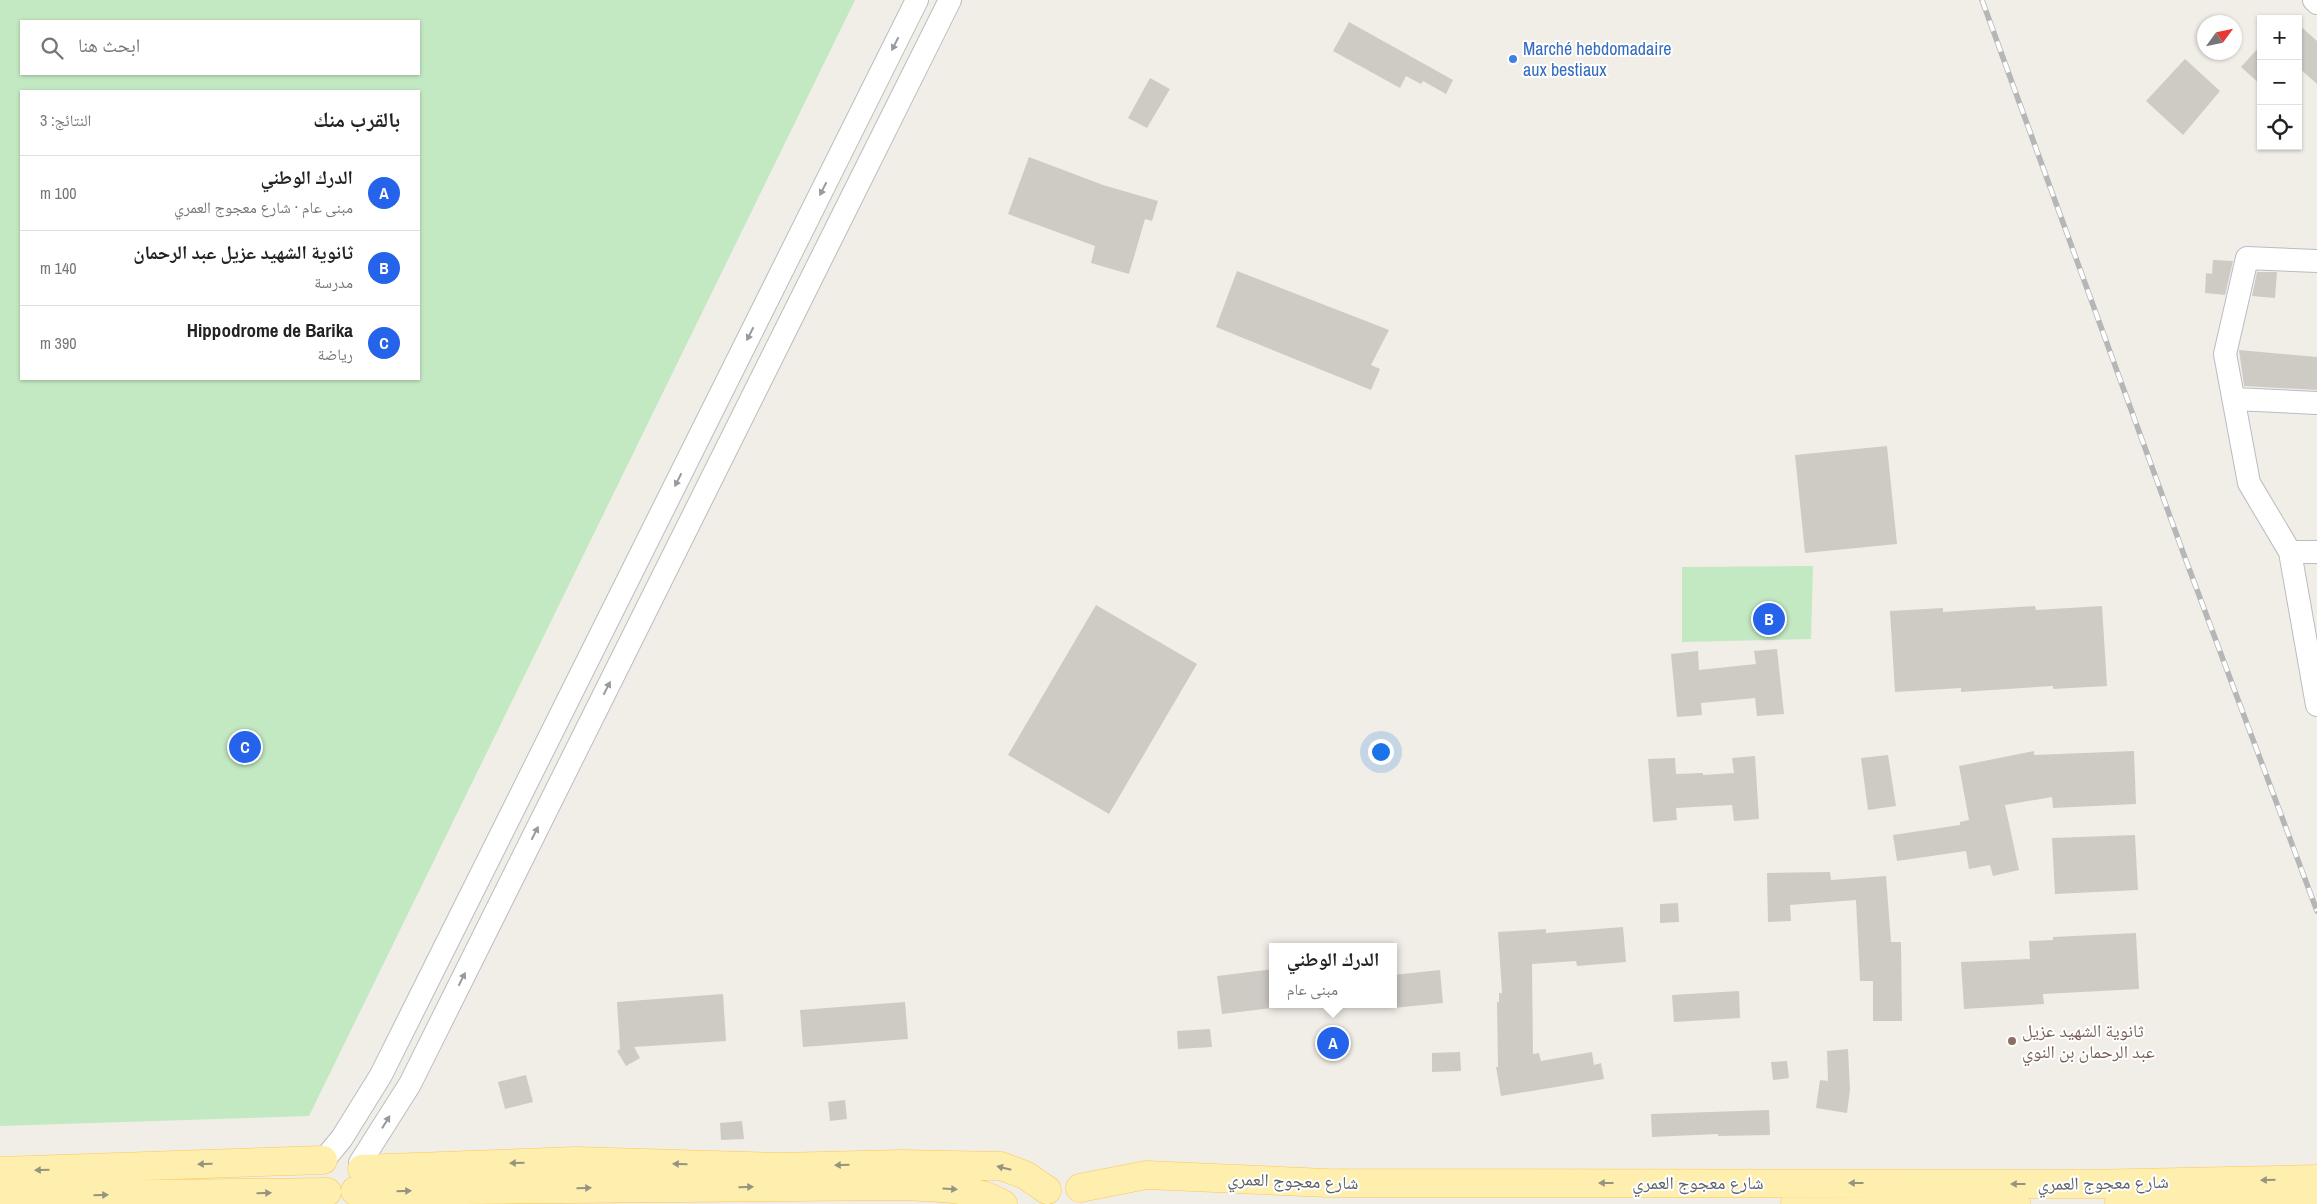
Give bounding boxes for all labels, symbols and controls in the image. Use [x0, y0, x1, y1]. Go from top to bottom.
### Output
north arrow [2197, 15, 2242, 60]
map controls [2257, 15, 2302, 150]
button: + [2257, 15, 2302, 60]
search box [20, 20, 420, 75]
text: ابحث هنا [78, 32, 140, 58]
icon: search [38, 34, 66, 62]
one-way arrow [891, 36, 899, 51]
place label: Marché hebdomadaire aux bestiaux [1523, 36, 1672, 82]
marker: Marché hebdomadaire aux bestiaux [1507, 53, 1519, 65]
button: − [2257, 60, 2302, 105]
text: بالقرب منك [313, 105, 400, 134]
button: locate [2257, 105, 2302, 150]
text: النتائج: 3 [40, 109, 91, 131]
text: الدرك الوطني [260, 164, 353, 190]
text: 100 m [40, 182, 76, 204]
text: A [379, 182, 389, 204]
one-way arrow [819, 182, 827, 196]
text: مبنى عام · شارع معجوج العمري [174, 196, 353, 218]
text: ثانوية الشهيد عزيل عبد الرحمان [133, 239, 353, 265]
text: 140 m [40, 257, 76, 279]
text: B [379, 257, 389, 279]
text: مدرسة [314, 271, 353, 293]
text: Hippodrome de Barika [187, 317, 353, 343]
one-way arrow [746, 327, 754, 342]
text: 390 m [40, 332, 76, 354]
text: C [379, 332, 389, 354]
text: رياضة [317, 343, 353, 365]
one-way arrow [674, 473, 682, 487]
pin: B [1753, 600, 1785, 638]
one-way arrow [603, 681, 611, 695]
pin: C [229, 728, 261, 766]
your location [1368, 739, 1394, 765]
one-way arrow [531, 826, 539, 840]
popup [1269, 943, 1397, 1008]
text: الدرك الوطني [1287, 946, 1379, 972]
one-way arrow [458, 971, 466, 986]
text: مبنى عام [1287, 978, 1338, 1000]
place label: ثانوية الشهيد عزيل عبد الرحمان بن النوي [2022, 1018, 2155, 1067]
pin: A [1317, 1024, 1349, 1062]
marker: ثانوية الشهيد عزيل عبد الرحمان بن النوي [2006, 1035, 2018, 1047]
one-way arrow [382, 1116, 391, 1129]
one-way arrow [509, 1159, 525, 1167]
one-way arrow [196, 1160, 212, 1168]
one-way arrow [671, 1160, 687, 1168]
one-way arrow [834, 1162, 850, 1170]
one-way arrow [997, 1164, 1012, 1172]
one-way arrow [34, 1166, 50, 1174]
street label: شارع معجوج العمري [1227, 1166, 1359, 1198]
street label: شارع معجوج العمري [2037, 1169, 2169, 1199]
street label: شارع معجوج العمري [1632, 1170, 1764, 1198]
one-way arrow [2260, 1177, 2276, 1185]
one-way arrow [1598, 1179, 1614, 1187]
one-way arrow [1848, 1179, 1864, 1187]
one-way arrow [2010, 1180, 2026, 1188]
one-way arrow [738, 1182, 754, 1190]
one-way arrow [576, 1184, 592, 1192]
one-way arrow [942, 1186, 958, 1194]
one-way arrow [396, 1187, 412, 1195]
one-way arrow [256, 1189, 272, 1197]
one-way arrow [93, 1191, 109, 1199]

